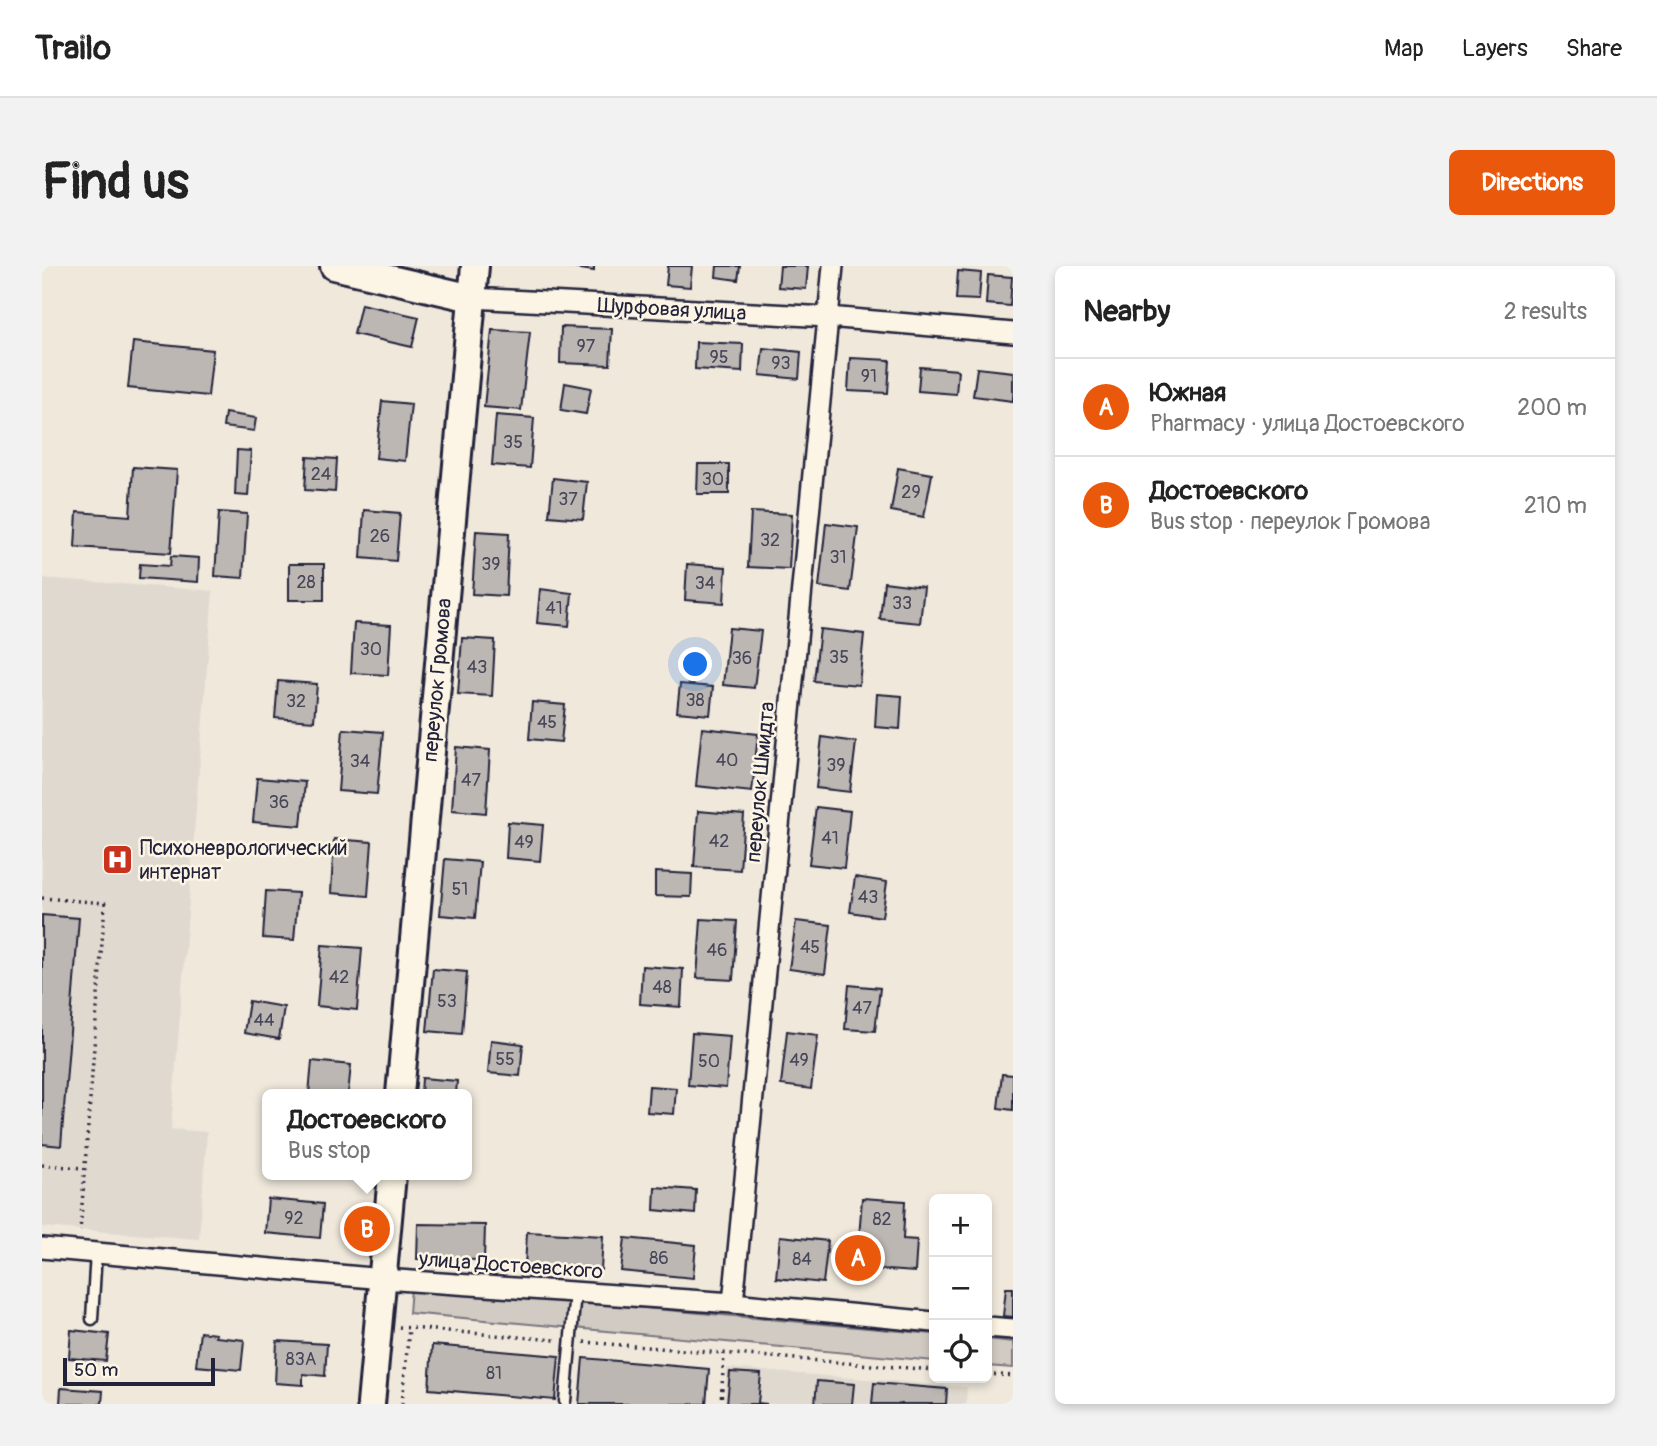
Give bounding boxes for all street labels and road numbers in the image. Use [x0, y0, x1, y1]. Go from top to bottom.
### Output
street label: Шурфовая улица [597, 292, 747, 327]
street label: переулок Громова [417, 597, 458, 763]
street label: переулок Шмидта [740, 701, 781, 864]
street label: улица Достоевского [417, 1246, 604, 1285]

